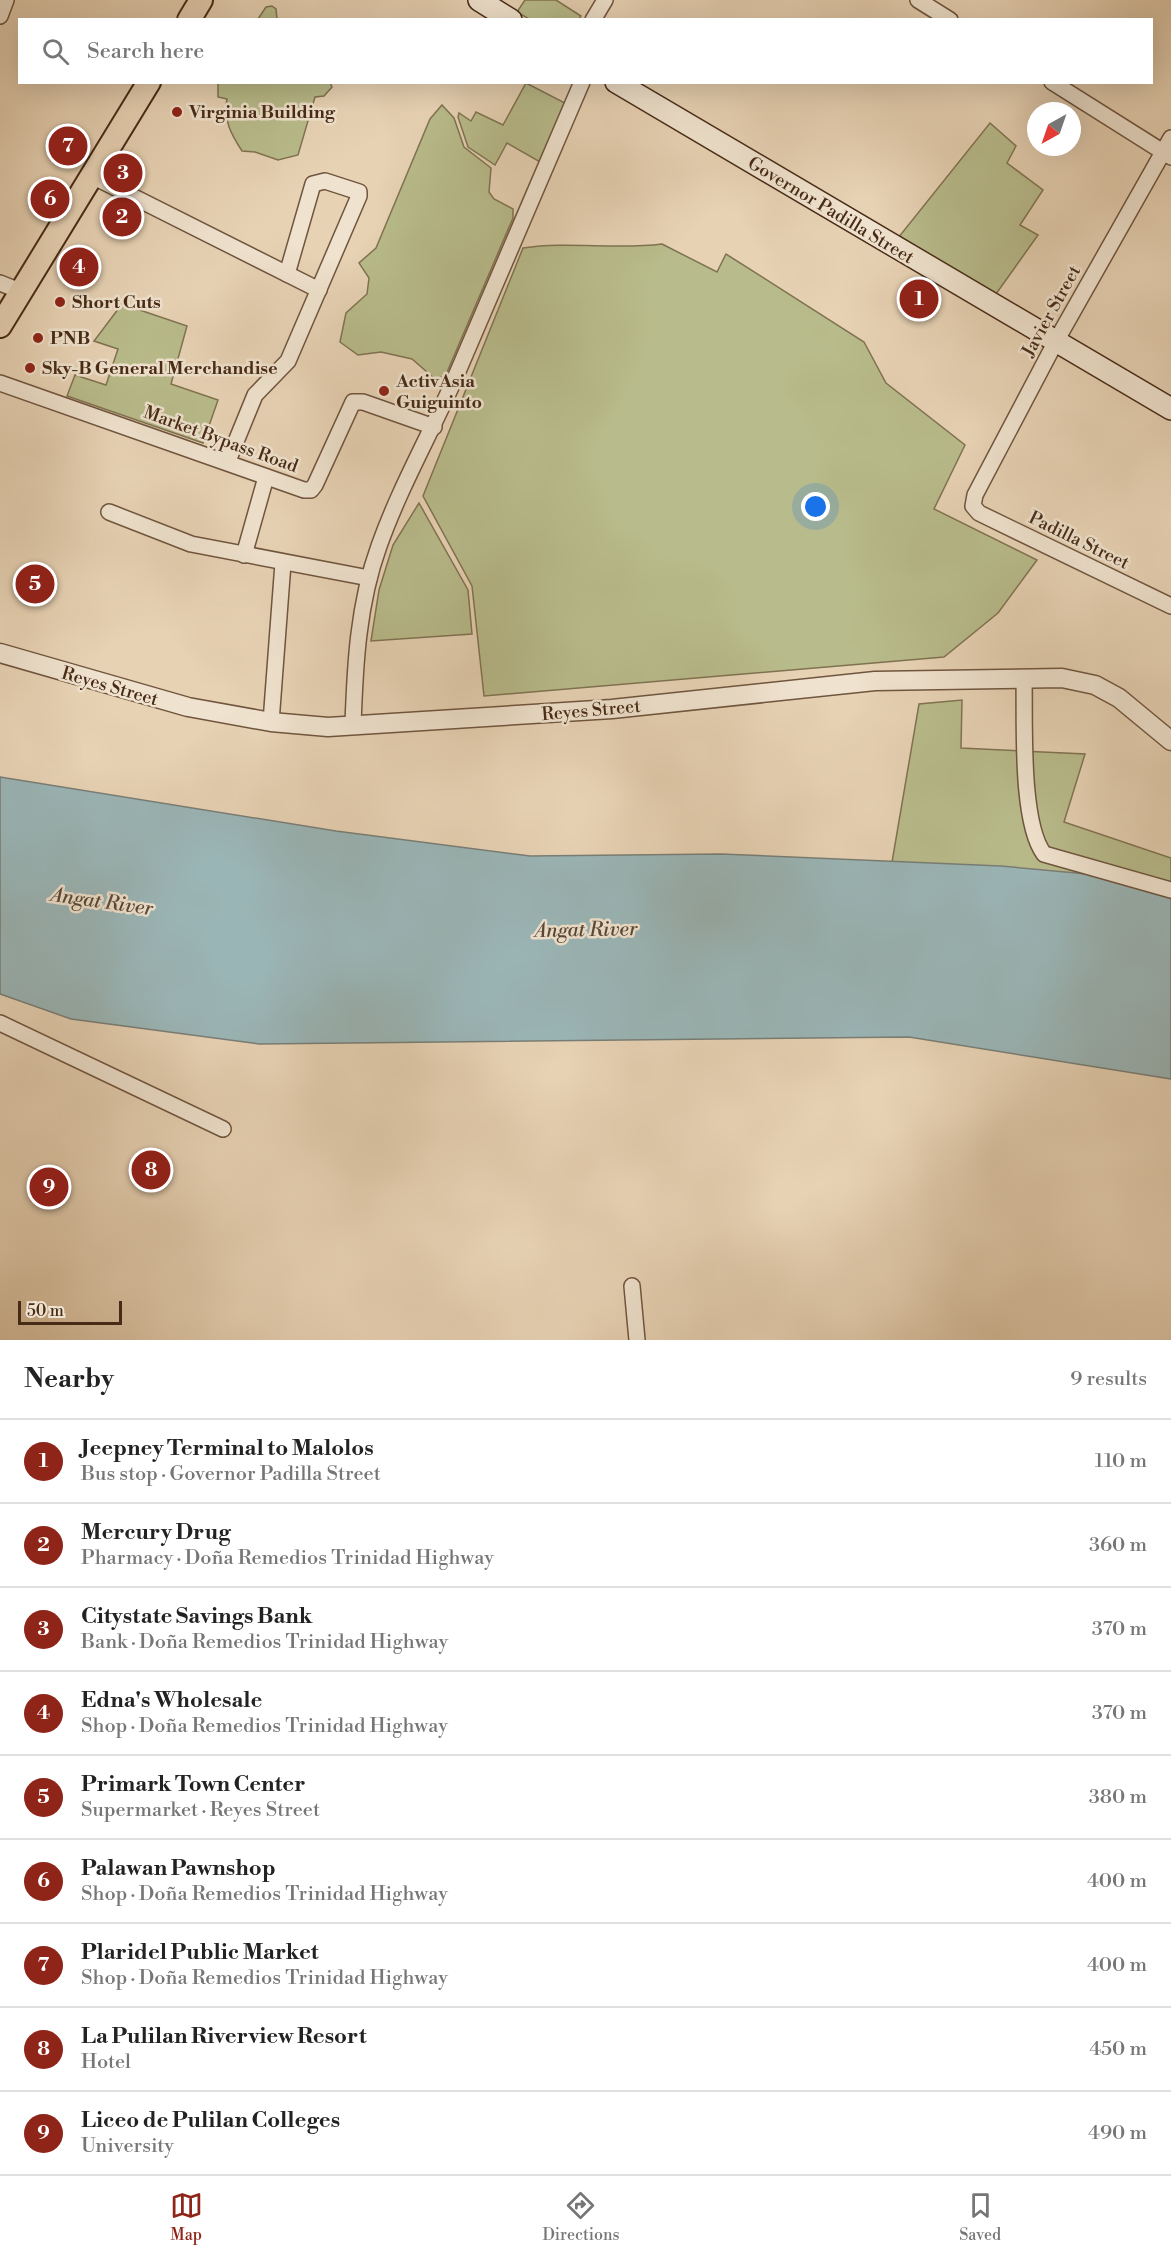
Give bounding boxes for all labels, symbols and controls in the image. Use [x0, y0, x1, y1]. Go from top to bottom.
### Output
search box [18, 18, 1153, 84]
icon: search [39, 35, 72, 68]
text: Search here [87, 38, 204, 65]
place label: Virginia Building [188, 101, 336, 124]
north arrow [1027, 102, 1081, 156]
marker: Virginia Building [170, 105, 184, 119]
pin: 7 [48, 124, 88, 168]
pin: 3 [104, 150, 142, 195]
street label: Governor Padilla Street [743, 152, 919, 270]
pin: 6 [31, 176, 70, 222]
pin: 2 [102, 194, 142, 240]
pin: 4 [60, 244, 98, 290]
street label: Javier Street [1016, 261, 1086, 362]
pin: 1 [900, 276, 938, 322]
place label: Short Cuts [72, 291, 161, 314]
marker: Short Cuts [53, 295, 67, 309]
place label: PNB [50, 327, 90, 350]
marker: PNB [31, 331, 45, 345]
place label: Sky-B General Merchandise [42, 357, 278, 380]
marker: Sky-B General Merchandise [23, 361, 37, 375]
place label: ActivAsia Guiguinto [395, 370, 482, 414]
marker: ActivAsia Guiguinto [377, 384, 391, 398]
street label: Market Bypass Road [140, 401, 302, 478]
your location [801, 492, 830, 521]
street label: Padilla Street [1025, 506, 1133, 575]
pin: 5 [15, 562, 54, 606]
street label: Reyes Street [59, 662, 161, 711]
street label: Reyes Street [541, 695, 642, 726]
water label: Angat River [47, 883, 155, 922]
water label: Angat River [533, 917, 638, 944]
pin: 8 [132, 1148, 170, 1192]
pin: 9 [29, 1164, 68, 1210]
scale bar [18, 1298, 122, 1326]
text: 50 m [27, 1301, 64, 1321]
text: Nearby [24, 1363, 114, 1395]
text: 9 results [1070, 1367, 1147, 1392]
text: Jeepney Terminal to Malolos [81, 1435, 374, 1462]
text: 1 [39, 1449, 48, 1474]
text: 110 m [1095, 1449, 1147, 1474]
text: Bus stop · Governor Padilla Street [81, 1462, 381, 1487]
text: Mercury Drug [81, 1519, 231, 1546]
text: 2 [37, 1533, 50, 1558]
text: 360 m [1089, 1533, 1147, 1558]
text: Pharmacy · Doña Remedios Trinidad Highway [81, 1546, 494, 1571]
text: Citystate Savings Bank [81, 1603, 312, 1630]
text: 3 [37, 1617, 50, 1642]
text: 370 m [1092, 1617, 1147, 1642]
text: Bank · Doña Remedios Trinidad Highway [81, 1630, 448, 1655]
text: Edna's Wholesale [81, 1687, 262, 1714]
text: 4 [37, 1701, 50, 1726]
text: 370 m [1092, 1701, 1147, 1726]
text: Shop · Doña Remedios Trinidad Highway [81, 1714, 448, 1739]
text: Primark Town Center [81, 1771, 305, 1798]
text: 5 [37, 1785, 50, 1810]
text: 380 m [1089, 1785, 1147, 1810]
text: Supermarket · Reyes Street [81, 1798, 320, 1823]
text: Palawan Pawnshop [81, 1855, 276, 1882]
text: 6 [37, 1869, 50, 1894]
text: 400 m [1087, 1869, 1147, 1894]
text: Shop · Doña Remedios Trinidad Highway [81, 1882, 448, 1907]
text: Plaridel Public Market [81, 1939, 319, 1966]
text: 7 [38, 1953, 49, 1978]
text: 400 m [1087, 1953, 1147, 1978]
text: Shop · Doña Remedios Trinidad Highway [81, 1966, 448, 1991]
text: La Pulilan Riverview Resort [81, 2023, 366, 2050]
text: 8 [37, 2037, 50, 2062]
text: 450 m [1089, 2037, 1147, 2062]
text: Hotel [81, 2050, 131, 2075]
text: Liceo de Pulilan Colleges [81, 2107, 340, 2134]
text: 9 [37, 2121, 50, 2146]
text: 490 m [1088, 2121, 1147, 2146]
text: University [81, 2134, 174, 2159]
tab: Map [170, 2189, 203, 2245]
tab: Directions [542, 2189, 620, 2245]
tab: Saved [959, 2189, 1001, 2245]

